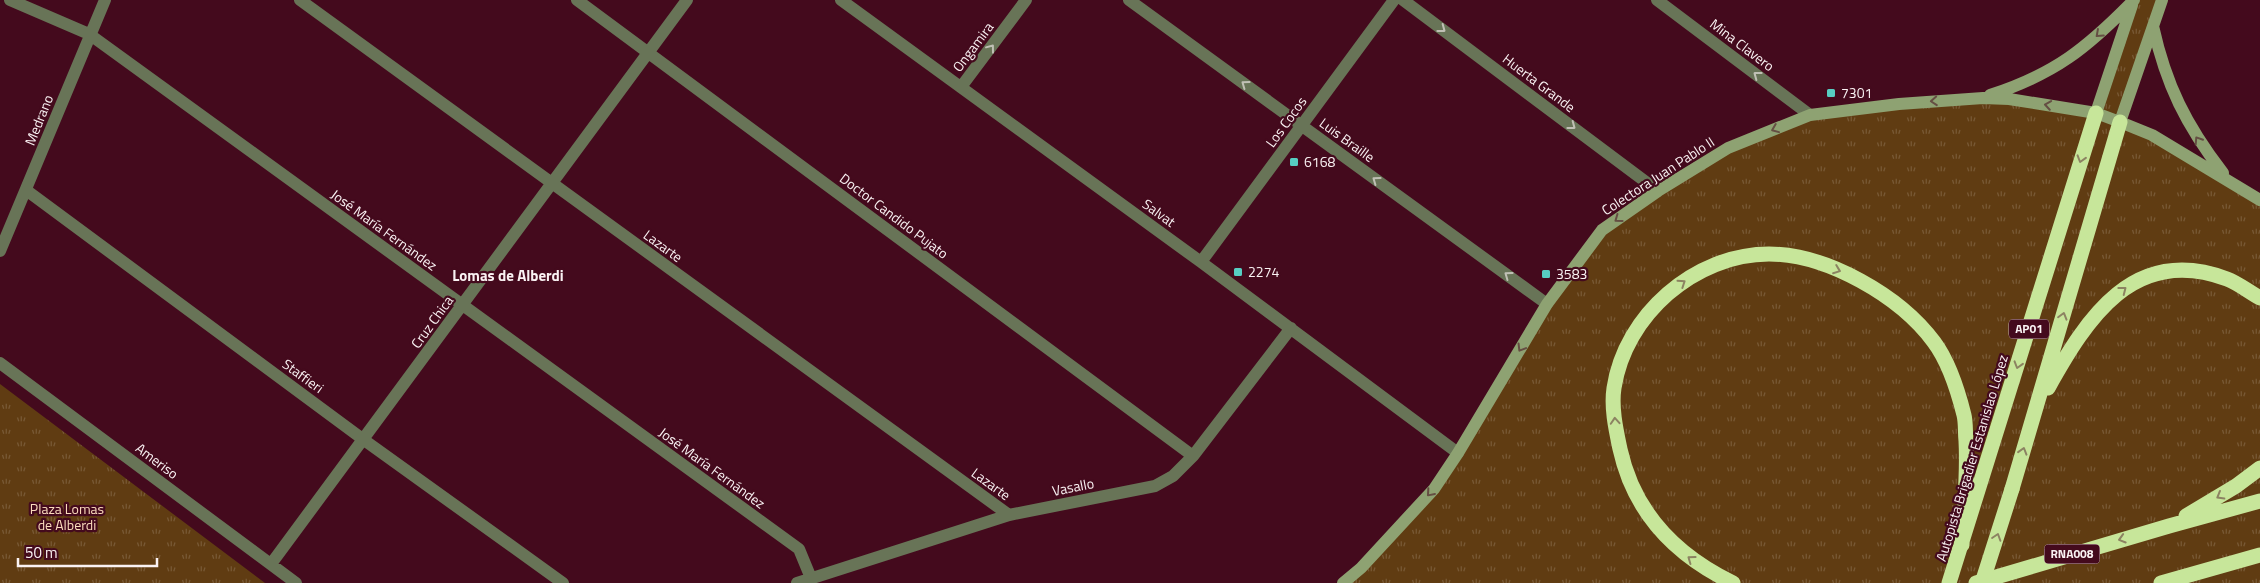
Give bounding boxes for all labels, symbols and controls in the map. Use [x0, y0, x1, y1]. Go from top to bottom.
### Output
street label: Mina Clavero [1706, 13, 1779, 76]
street label: Ongamira [947, 17, 998, 76]
one-way arrow [1436, 23, 1446, 32]
one-way arrow [2096, 28, 2105, 37]
one-way arrow [985, 45, 993, 54]
street label: Huerta Grande [1499, 48, 1580, 117]
one-way arrow [1753, 72, 1763, 81]
one-way arrow [1241, 81, 1251, 90]
place label: 7301 [1841, 82, 1872, 103]
marker: 7301 [1825, 87, 1837, 99]
street label: Medrano [19, 91, 58, 148]
street label: Los Cocos [1260, 92, 1311, 152]
one-way arrow [1930, 96, 1938, 107]
one-way arrow [2043, 101, 2052, 111]
street label: Luis Braille [1315, 112, 1379, 167]
one-way arrow [1566, 121, 1575, 129]
one-way arrow [1771, 123, 1780, 133]
street label: Colectora Juan Pablo II [1597, 131, 1718, 220]
one-way arrow [2195, 137, 2204, 146]
place label: 6168 [1304, 151, 1336, 172]
one-way arrow [2077, 155, 2087, 163]
marker: 6168 [1288, 156, 1300, 168]
street label: Doctor Candido Pujato [836, 168, 953, 264]
one-way arrow [1372, 177, 1382, 186]
street label: José María Fernández [327, 184, 442, 275]
street label: Salvat [1138, 193, 1180, 232]
one-way arrow [1614, 213, 1624, 222]
street label: Lazarte [639, 224, 687, 267]
place label: 2274 [1248, 261, 1280, 282]
place label: 3583 [1556, 263, 1587, 284]
district label: Lomas de Alberdi [452, 264, 564, 287]
one-way arrow [1832, 264, 1840, 274]
marker: 2274 [1232, 266, 1244, 278]
marker: 3583 [1540, 268, 1552, 280]
one-way arrow [1505, 273, 1514, 281]
one-way arrow [1677, 280, 1686, 290]
one-way arrow [2117, 287, 2127, 296]
street label: Cruz Chica [405, 291, 458, 352]
one-way arrow [2057, 313, 2067, 321]
road number: AP01 [2009, 320, 2049, 338]
one-way arrow [1518, 342, 1528, 351]
street label: Autopista Brigadier Estanislao López [1930, 352, 2013, 564]
street label: Staffieri [278, 353, 328, 398]
one-way arrow [2013, 360, 2023, 368]
one-way arrow [1610, 417, 1621, 425]
street label: José María Fernández [655, 422, 770, 513]
street label: Ameriso [131, 437, 183, 484]
one-way arrow [2017, 448, 2027, 456]
street label: Lazarte [967, 462, 1015, 505]
street label: Vasallo [1050, 472, 1096, 501]
one-way arrow [1428, 487, 1436, 496]
one-way arrow [2216, 489, 2225, 499]
park label: Plaza Lomas de Alberdi [30, 498, 104, 535]
one-way arrow [1991, 533, 2001, 541]
one-way arrow [2118, 534, 2127, 544]
scale bar [18, 536, 156, 568]
text: 50 m [25, 541, 58, 564]
road number: RNA008 [2044, 544, 2100, 564]
one-way arrow [1687, 556, 1697, 565]

